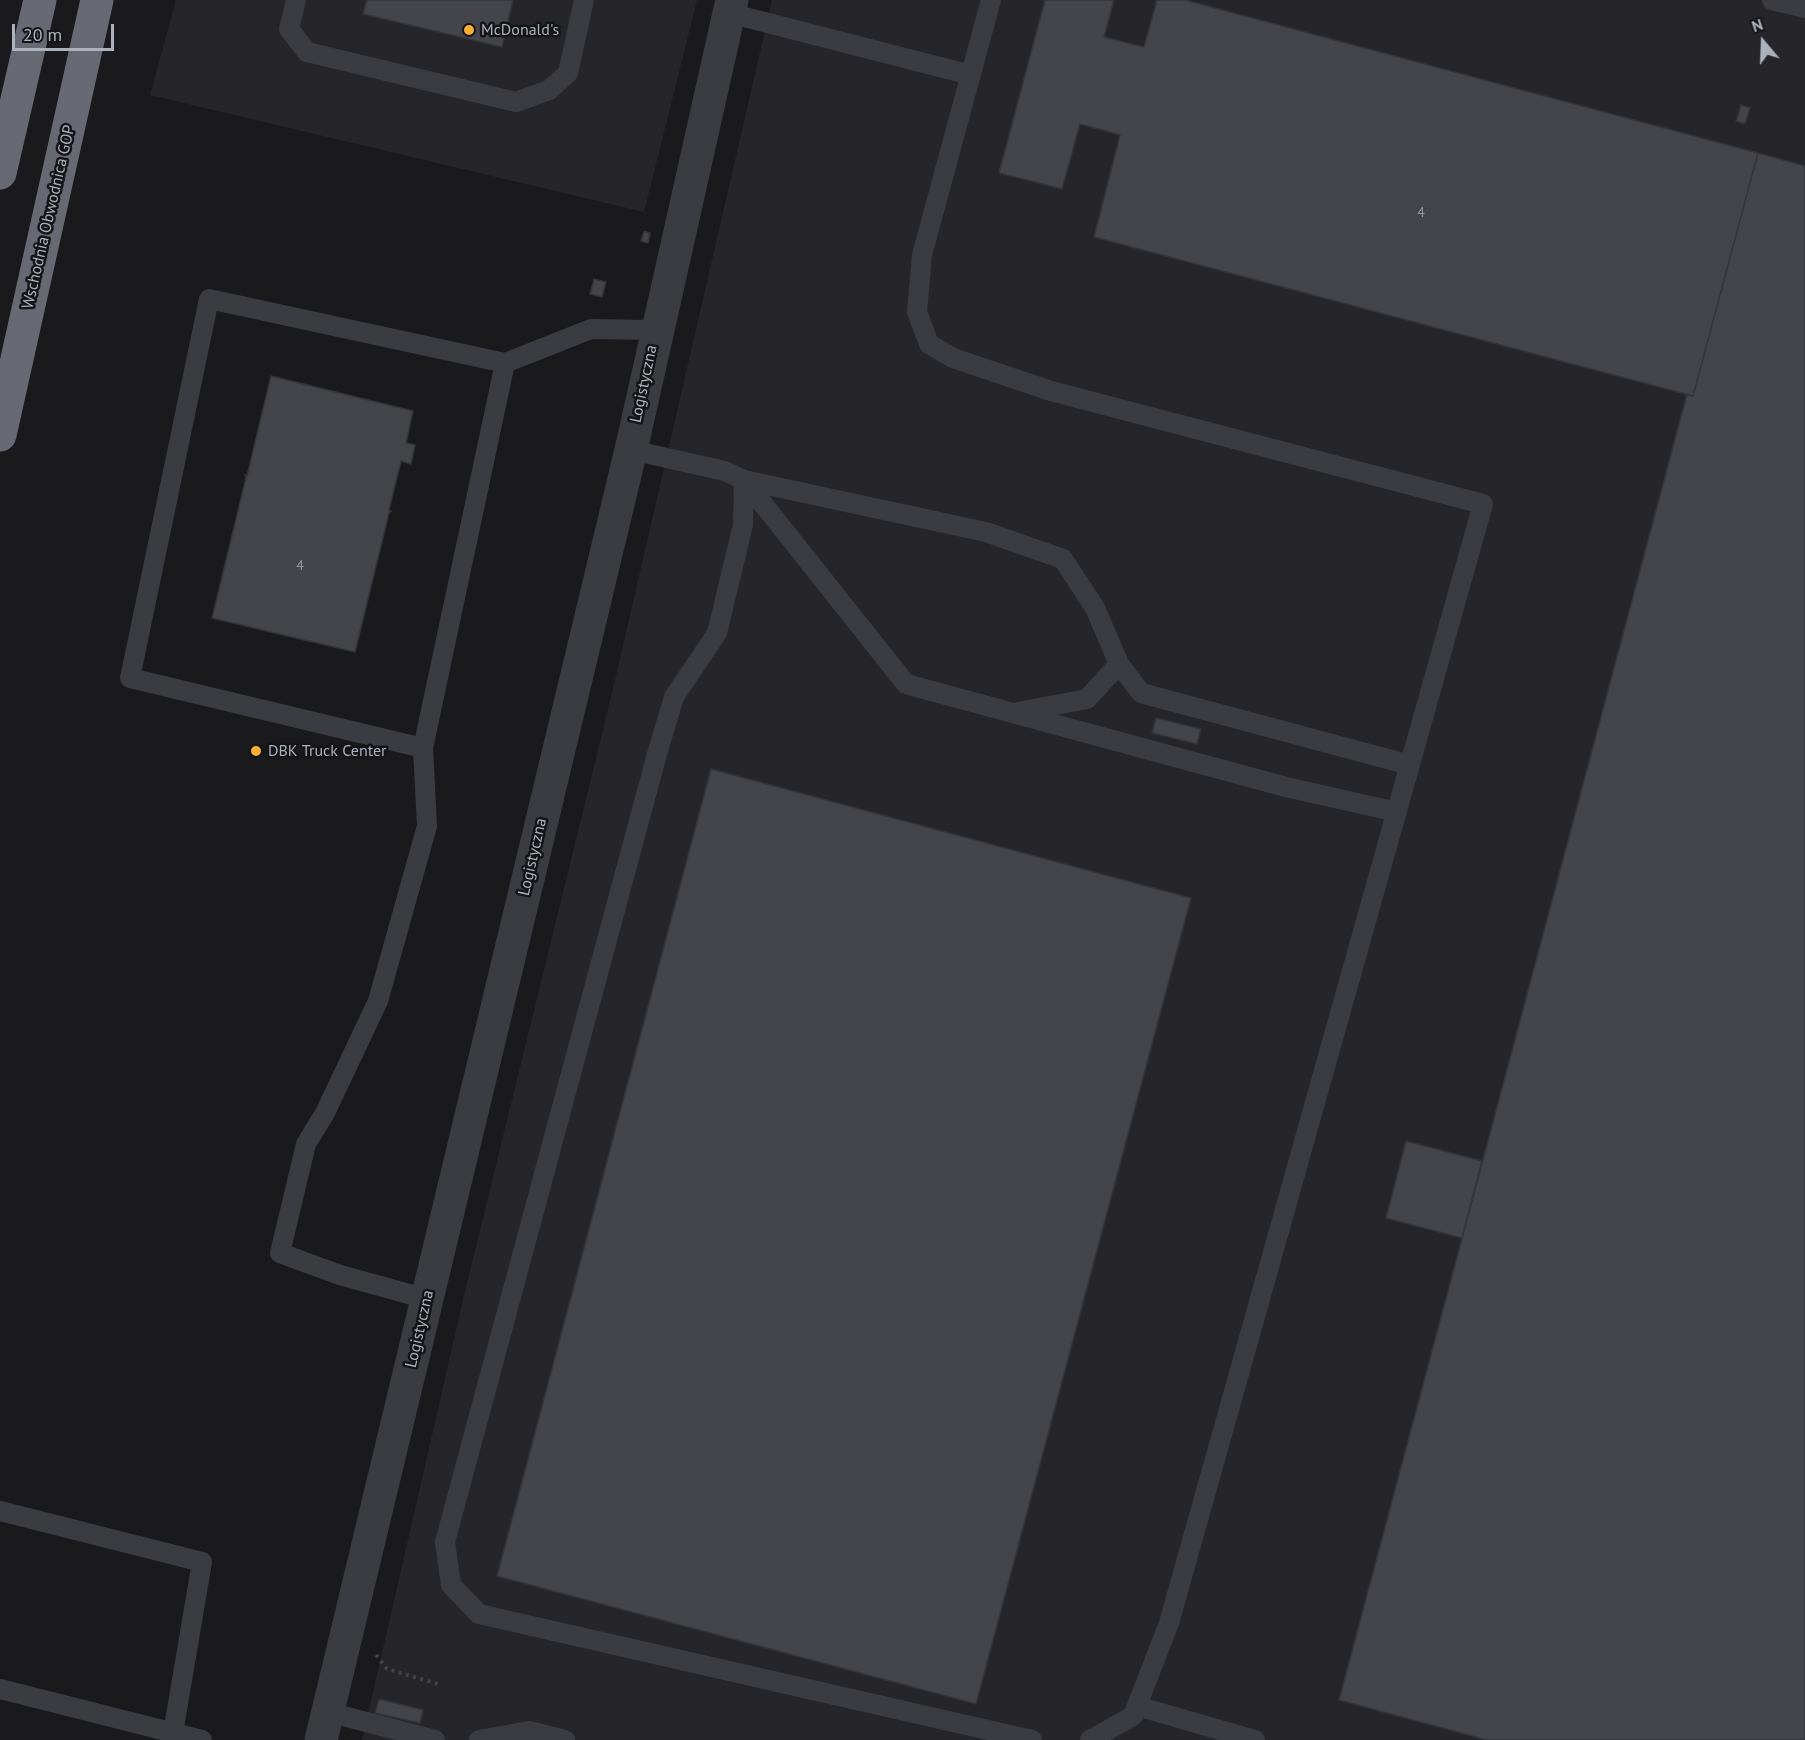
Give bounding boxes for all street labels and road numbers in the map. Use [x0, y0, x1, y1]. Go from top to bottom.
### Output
street label: Wschodnia Obwodnica GOP [18, 123, 80, 311]
street label: Logistyczna [626, 343, 662, 425]
street label: Logistyczna [515, 816, 551, 898]
street label: Logistyczna [402, 1288, 438, 1370]

